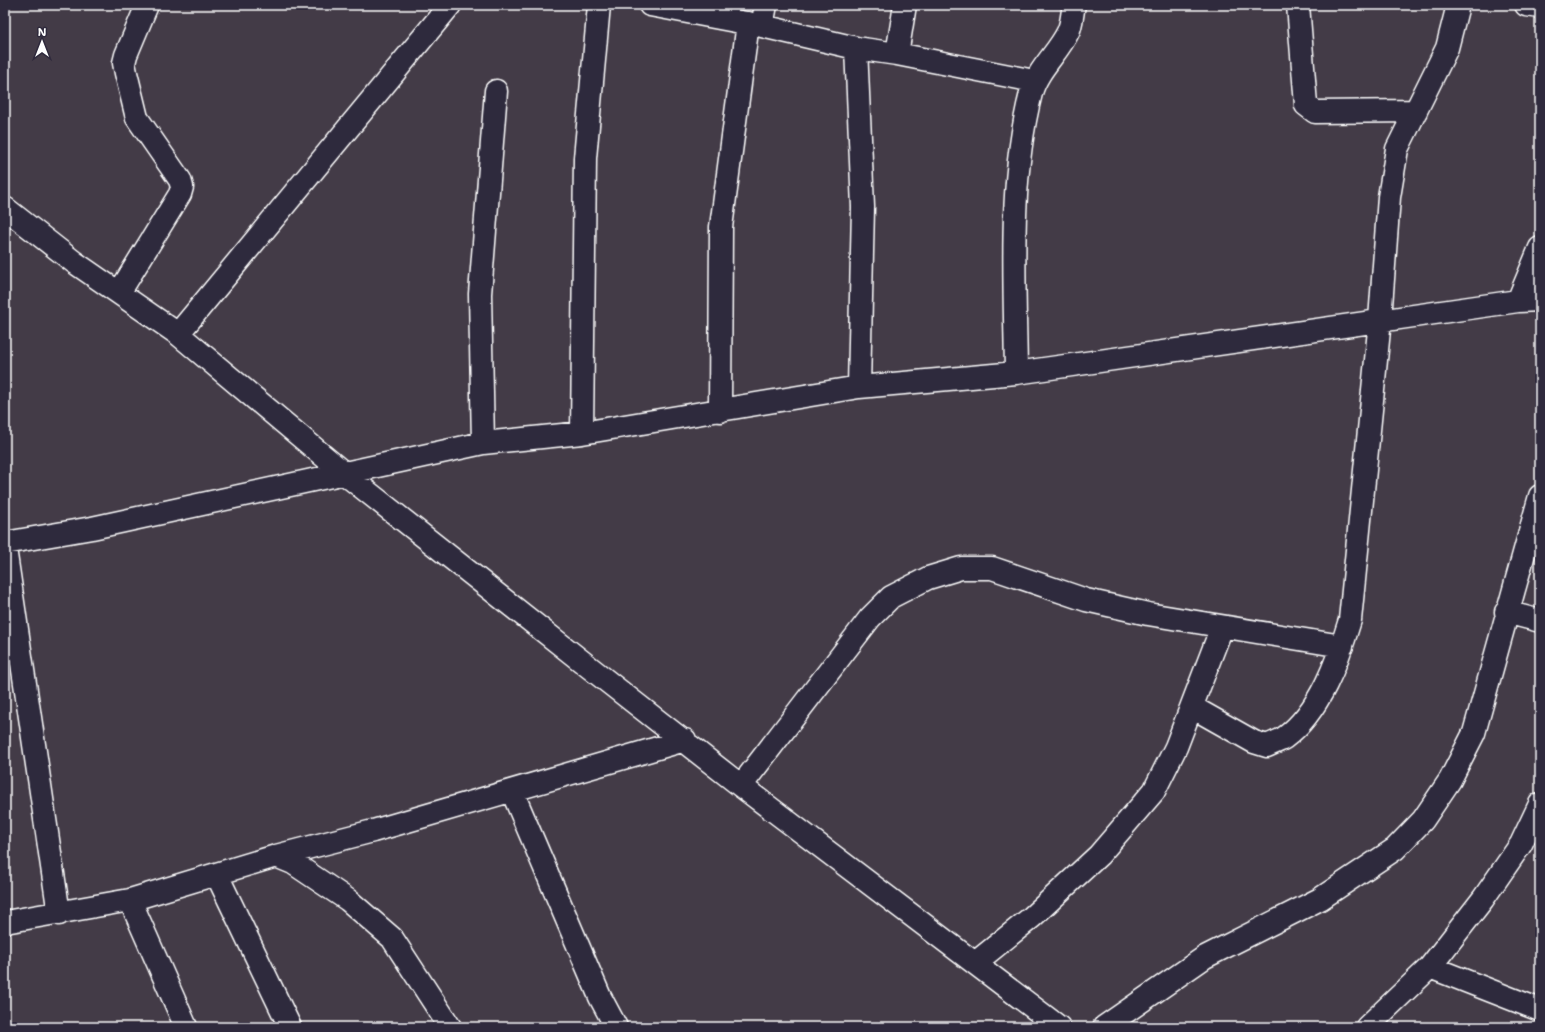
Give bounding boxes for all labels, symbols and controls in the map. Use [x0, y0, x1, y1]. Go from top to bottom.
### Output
north arrow [22, 22, 62, 62]
text: N [38, 25, 47, 40]

